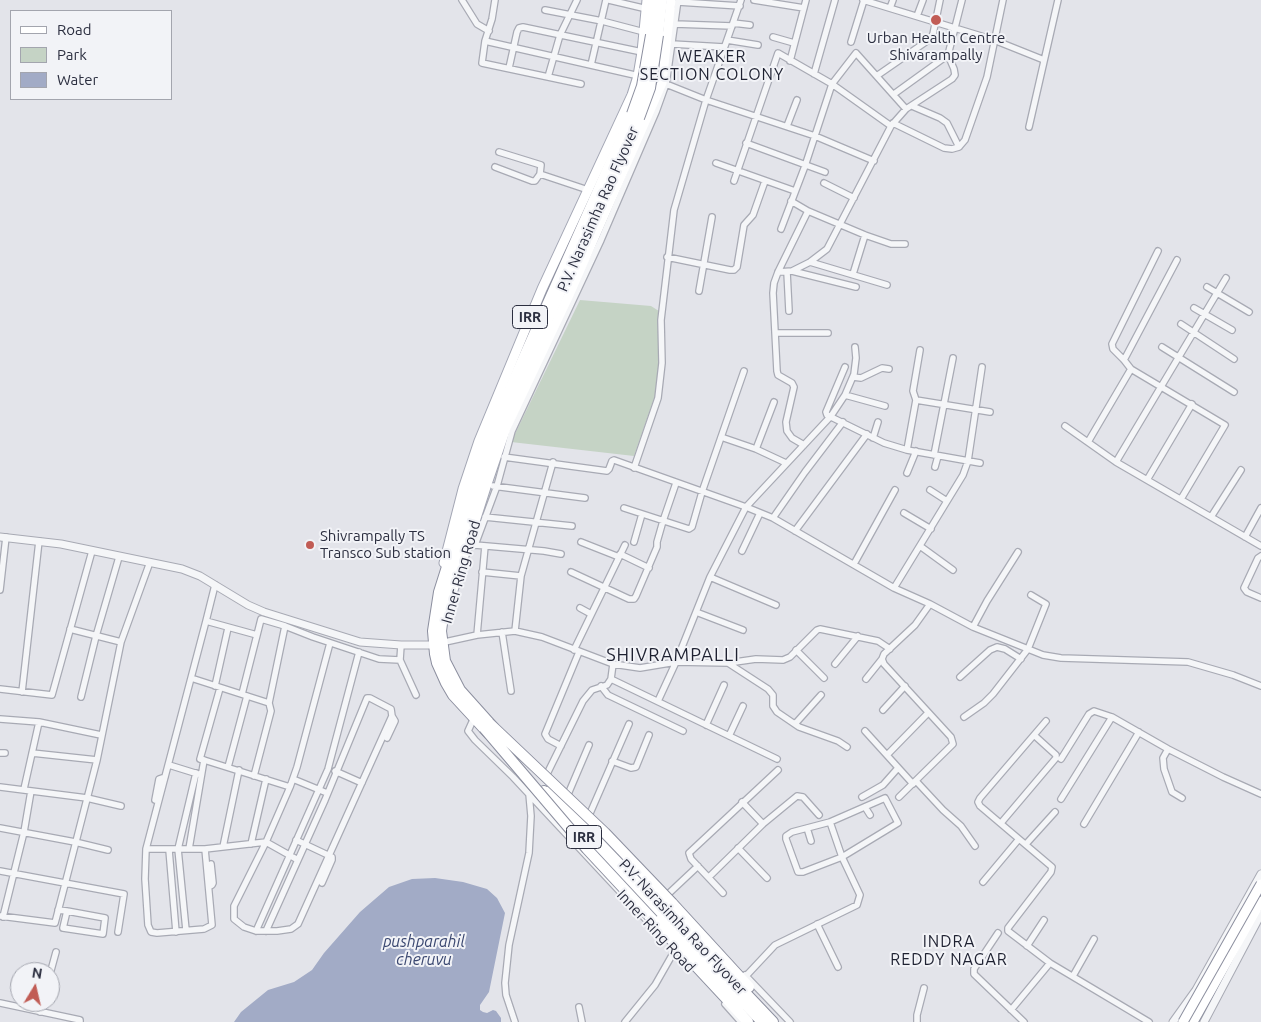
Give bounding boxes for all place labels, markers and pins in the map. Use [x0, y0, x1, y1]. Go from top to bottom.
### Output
marker: Urban Health Centre Shivarampally [929, 13, 943, 27]
place label: Urban Health Centre Shivarampally [867, 29, 1005, 64]
place label: Shivrampally TS Transco Sub station [320, 527, 451, 562]
marker: Shivrampally TS Transco Sub station [304, 539, 316, 551]

